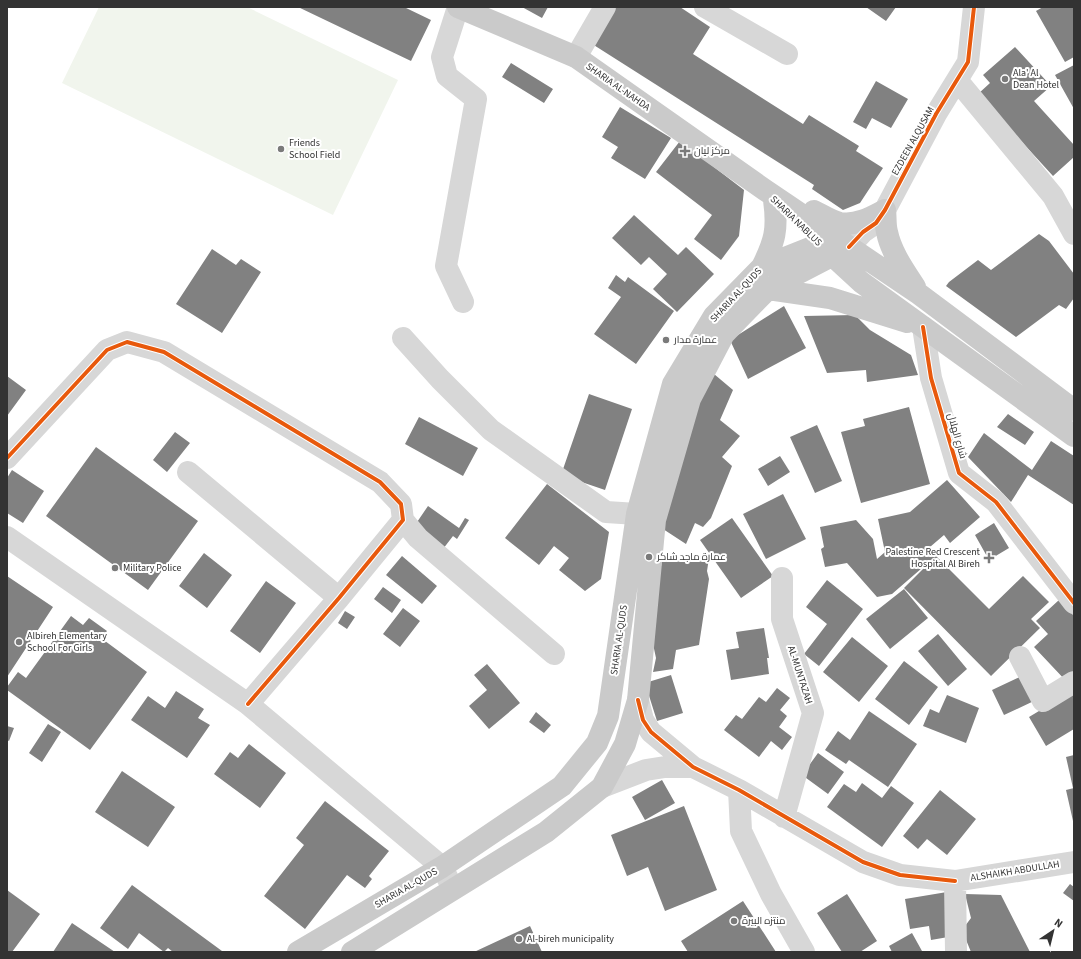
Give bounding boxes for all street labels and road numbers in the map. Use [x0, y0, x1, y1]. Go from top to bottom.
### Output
street label: SHARIA AL-NAHDA [583, 60, 654, 115]
street label: EZDEEN ALQUSAM [888, 104, 938, 178]
street label: SHARIA NABLUS [767, 193, 825, 249]
street label: SHARIA AL-QUDS [707, 264, 765, 326]
street label: شارع الهلال [944, 412, 970, 460]
street label: SHARIA AL-QUDS [607, 604, 631, 676]
street label: AL-MUNTAZAH [784, 644, 816, 706]
street label: ALSHAIKH ABDULLAH [970, 857, 1060, 885]
street label: SHARIA AL-QUDS [372, 864, 440, 912]

